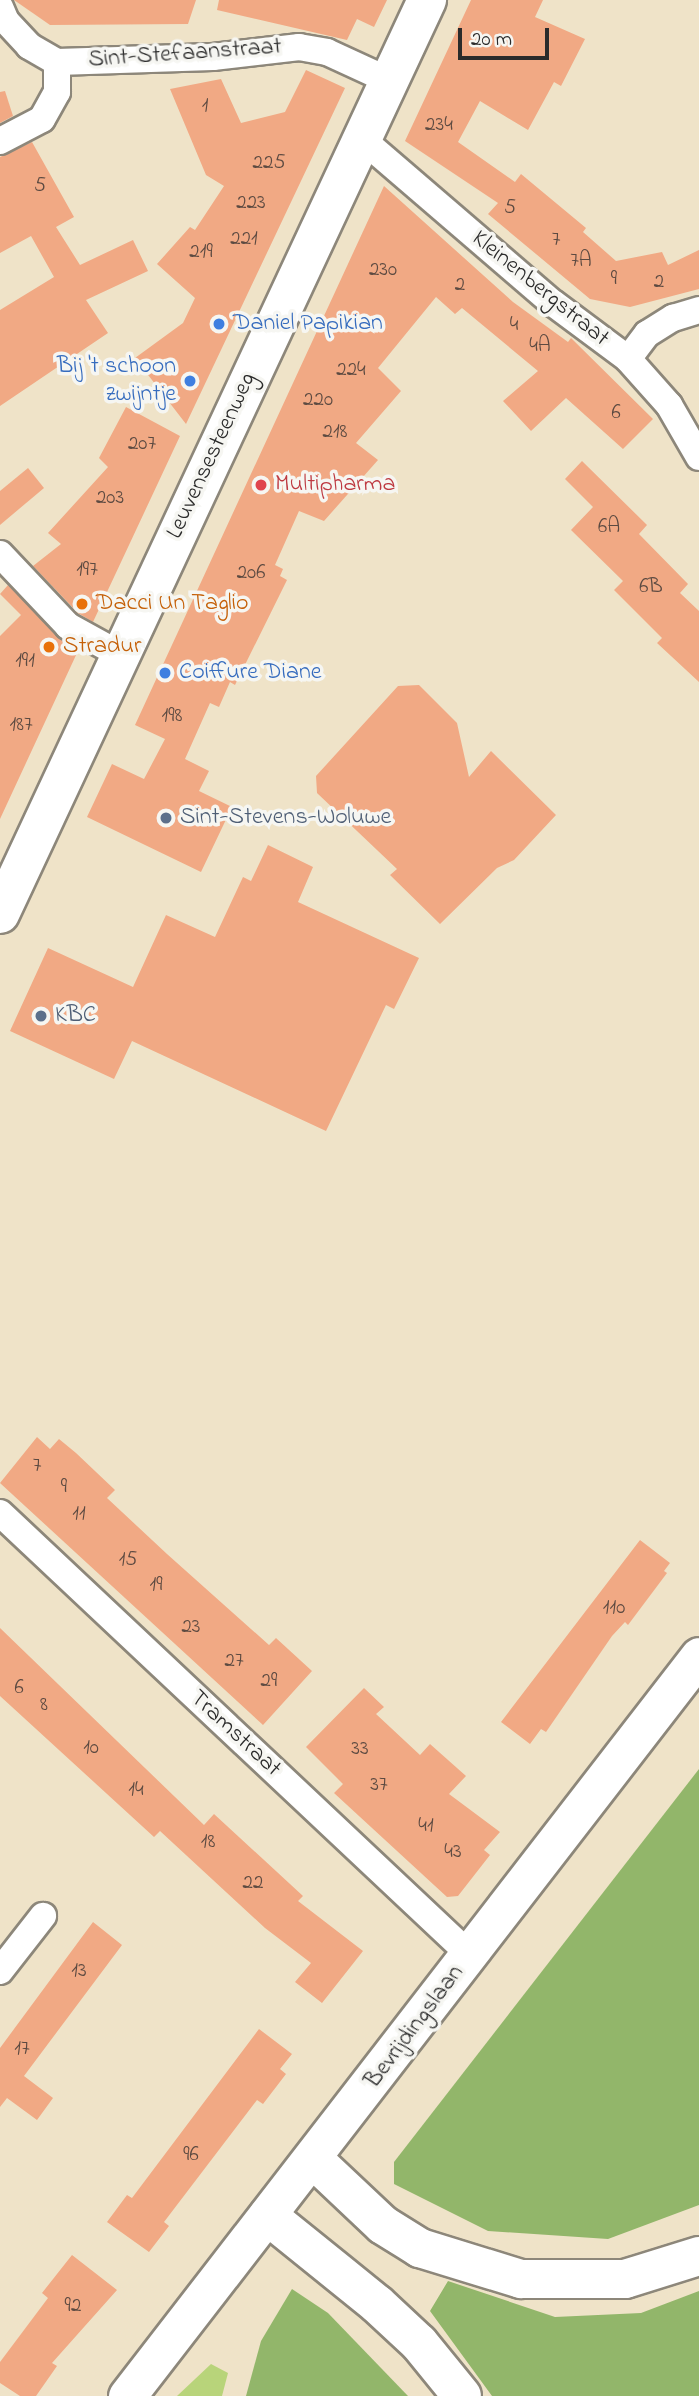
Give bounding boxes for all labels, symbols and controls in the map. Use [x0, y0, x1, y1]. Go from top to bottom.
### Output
scale bar [461, 14, 552, 58]
text: 20 m [471, 25, 512, 55]
street label: Sint-Stefaanstraat [88, 33, 282, 75]
house number: 1 [202, 93, 208, 119]
house number: 234 [425, 112, 453, 138]
house number: 225 [253, 150, 285, 176]
house number: 5 [34, 173, 46, 199]
house number: 223 [236, 190, 266, 216]
house number: 5 [504, 195, 516, 221]
street label: Kleinenbergstraat [465, 225, 615, 353]
house number: 221 [230, 226, 258, 252]
house number: 7 [552, 227, 560, 253]
house number: 219 [189, 239, 213, 265]
house number: 7A [570, 248, 592, 274]
house number: 230 [369, 257, 397, 283]
house number: 9 [611, 266, 617, 292]
house number: 2 [654, 269, 664, 295]
house number: 2 [455, 272, 465, 298]
place label: Daniel Papikian [233, 310, 383, 338]
house number: 4 [510, 312, 518, 338]
marker: Daniel Papikian [211, 316, 227, 332]
house number: 4A [529, 333, 551, 359]
place label: Bij 't schoon zwijntje [57, 353, 176, 409]
house number: 224 [336, 357, 366, 383]
street label: Leuvensesteenweg [161, 368, 263, 544]
marker: Bij 't schoon zwijntje [182, 373, 198, 389]
house number: 220 [303, 387, 333, 413]
house number: 6 [611, 400, 621, 426]
house number: 218 [323, 419, 347, 445]
house number: 207 [128, 431, 156, 457]
place label: Multipharma [275, 471, 395, 499]
marker: Multipharma [253, 477, 269, 493]
house number: 203 [96, 485, 124, 511]
house number: 6A [598, 514, 620, 540]
house number: 197 [76, 557, 98, 583]
house number: 206 [237, 560, 265, 586]
house number: 6B [639, 574, 663, 600]
place label: Dacci Un Taglio [96, 590, 249, 618]
marker: Dacci Un Taglio [74, 596, 90, 612]
place label: Stradur [63, 633, 141, 661]
marker: Stradur [41, 639, 57, 655]
house number: 191 [15, 648, 35, 674]
place label: Coiffure Diane [179, 659, 322, 687]
marker: Coiffure Diane [157, 665, 173, 681]
house number: 198 [162, 703, 182, 729]
house number: 187 [9, 712, 33, 738]
place label: Sint-Stevens-Woluwe [180, 804, 391, 832]
marker: Sint-Stevens-Woluwe [158, 810, 174, 826]
place label: KBC [55, 1002, 96, 1030]
marker: KBC [33, 1008, 49, 1024]
house number: 7 [33, 1453, 41, 1479]
house number: 9 [61, 1474, 67, 1500]
house number: 11 [72, 1501, 86, 1527]
house number: 15 [119, 1547, 137, 1573]
house number: 19 [150, 1572, 162, 1598]
house number: 110 [603, 1595, 625, 1621]
house number: 23 [181, 1614, 201, 1640]
house number: 27 [224, 1648, 244, 1674]
house number: 29 [261, 1668, 277, 1694]
house number: 6 [14, 1675, 24, 1701]
street label: Tramstraat [183, 1684, 287, 1784]
house number: 8 [40, 1692, 48, 1718]
house number: 10 [83, 1735, 99, 1761]
house number: 33 [351, 1736, 369, 1762]
house number: 37 [370, 1772, 388, 1798]
house number: 14 [128, 1777, 144, 1803]
house number: 41 [418, 1813, 434, 1839]
house number: 18 [201, 1829, 215, 1855]
house number: 43 [444, 1839, 462, 1865]
house number: 22 [243, 1870, 263, 1896]
house number: 13 [71, 1958, 87, 1984]
street label: Bevrijdingslaan [359, 1960, 471, 2094]
house number: 17 [14, 2036, 30, 2062]
house number: 96 [183, 2142, 199, 2168]
house number: 92 [65, 2293, 81, 2319]

